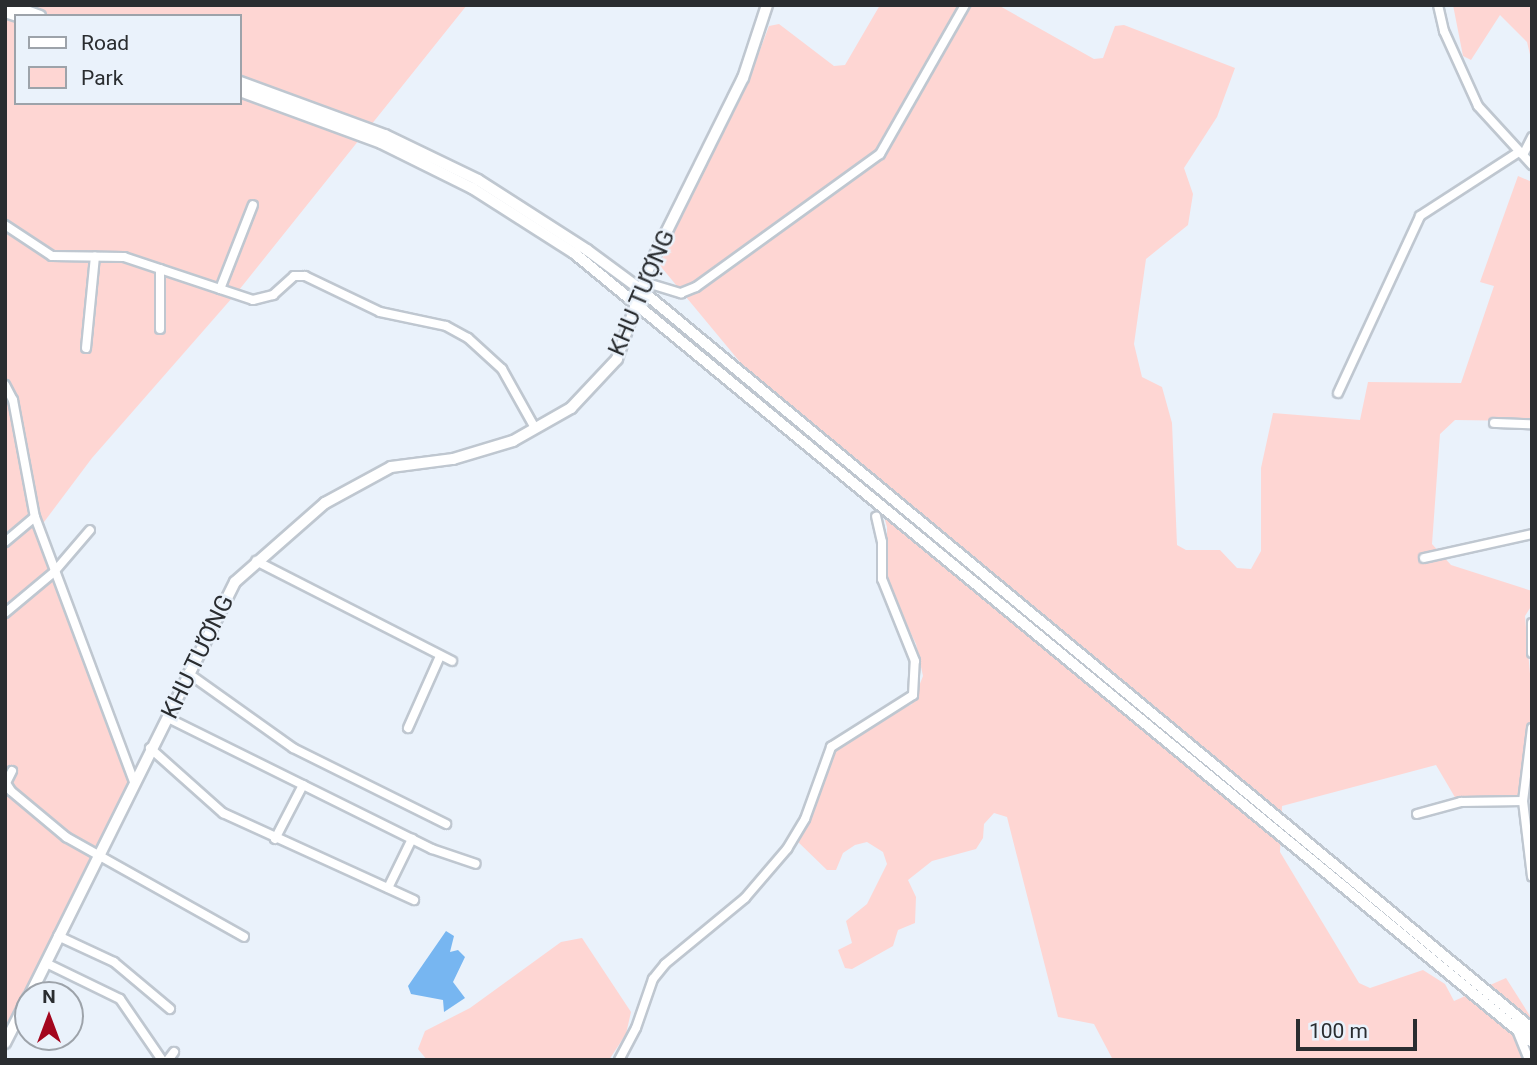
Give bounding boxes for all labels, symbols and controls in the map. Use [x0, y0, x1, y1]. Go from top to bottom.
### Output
legend [14, 14, 242, 105]
text: Road [81, 31, 129, 55]
text: Park [81, 66, 123, 90]
street label: KHU TƯỢNG [602, 225, 682, 361]
street label: KHU TƯỢNG [156, 590, 240, 724]
north arrow [14, 981, 84, 1051]
text: N [42, 985, 56, 1008]
scale bar [1299, 1006, 1420, 1050]
text: 100 m [1309, 1019, 1368, 1043]

